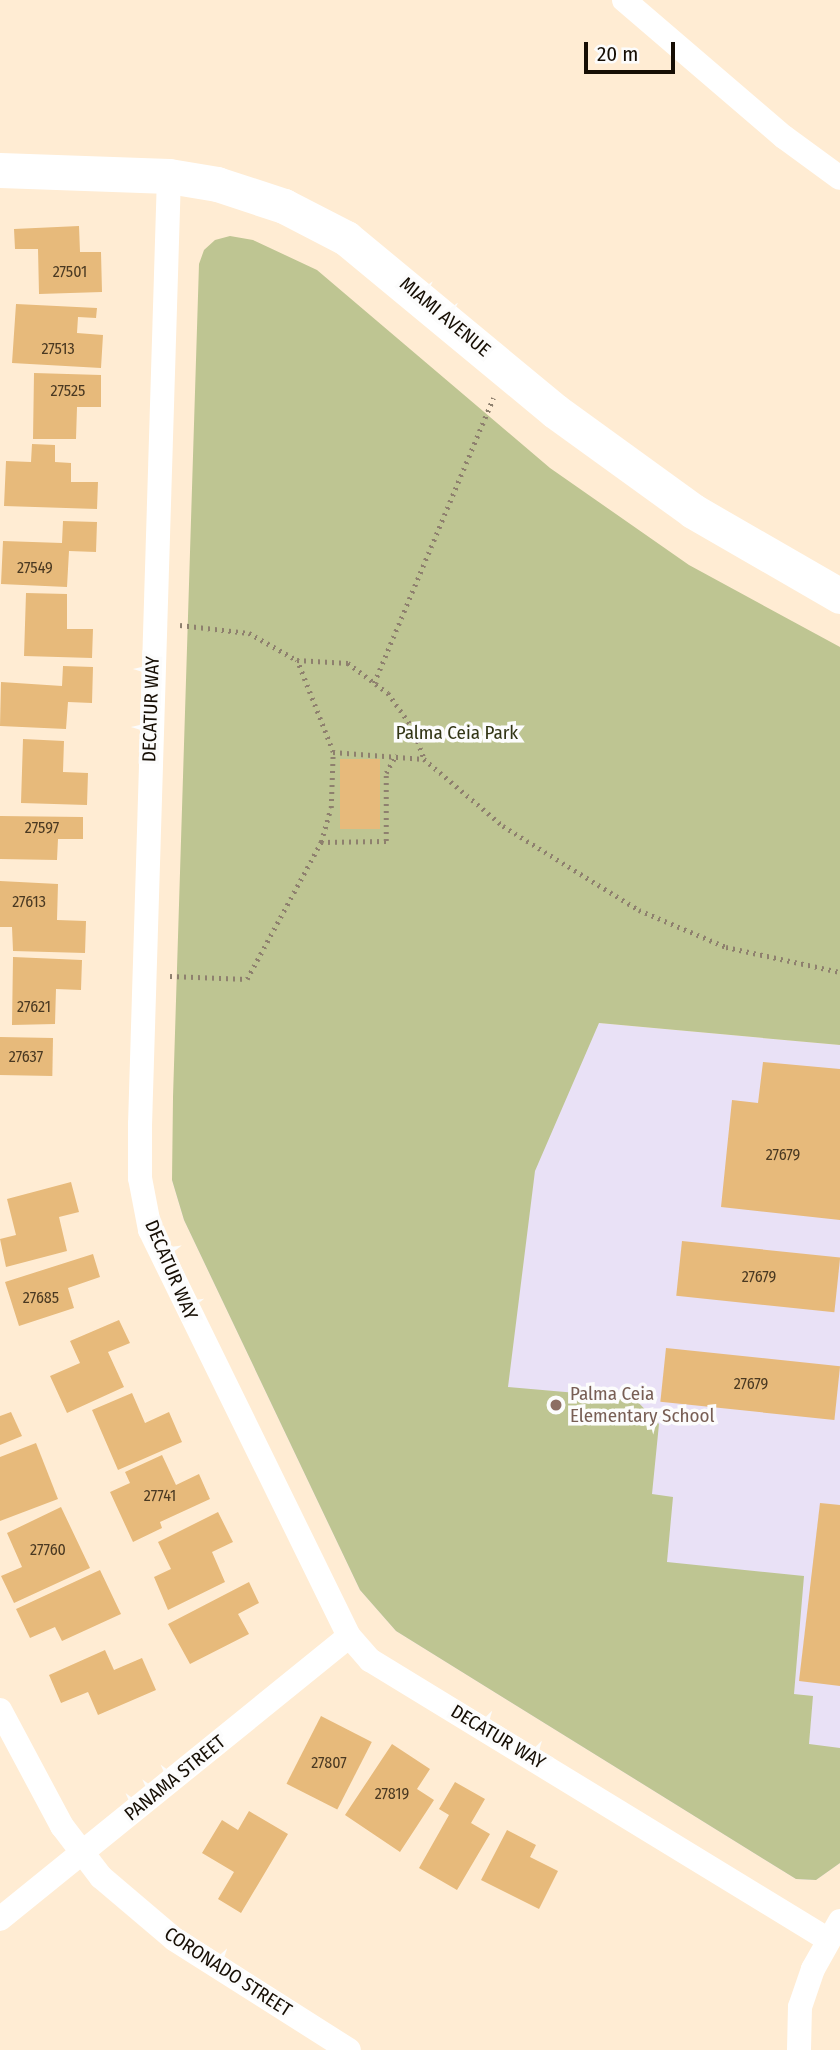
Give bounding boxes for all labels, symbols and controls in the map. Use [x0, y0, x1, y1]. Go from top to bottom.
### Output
scale bar [588, 28, 679, 72]
text: 20 m [597, 41, 638, 67]
house number: 27501 [53, 262, 87, 282]
street label: MIAMI AVENUE [395, 272, 495, 362]
house number: 27513 [41, 339, 75, 359]
house number: 27525 [51, 381, 85, 401]
house number: 27549 [17, 558, 53, 578]
street label: DECATUR WAY [138, 656, 164, 762]
park label: Palma Ceia Park [396, 722, 518, 744]
house number: 27597 [25, 818, 59, 838]
house number: 27613 [12, 892, 46, 912]
house number: 27621 [17, 997, 51, 1017]
house number: 27637 [9, 1047, 43, 1067]
house number: 27679 [766, 1145, 800, 1165]
street label: DECATUR WAY [140, 1217, 202, 1323]
house number: 27679 [742, 1267, 776, 1287]
house number: 27685 [23, 1288, 59, 1308]
house number: 27679 [734, 1374, 768, 1394]
place label: Palma Ceia Elementary School [570, 1383, 715, 1427]
marker: Palma Ceia Elementary School [548, 1397, 564, 1413]
house number: 27741 [144, 1486, 176, 1506]
house number: 27760 [30, 1540, 66, 1560]
street label: DECATUR WAY [447, 1700, 549, 1774]
street label: PANAMA STREET [120, 1730, 230, 1826]
house number: 27807 [311, 1753, 347, 1773]
house number: 27819 [375, 1784, 409, 1804]
street label: CORONADO STREET [160, 1922, 296, 2022]

